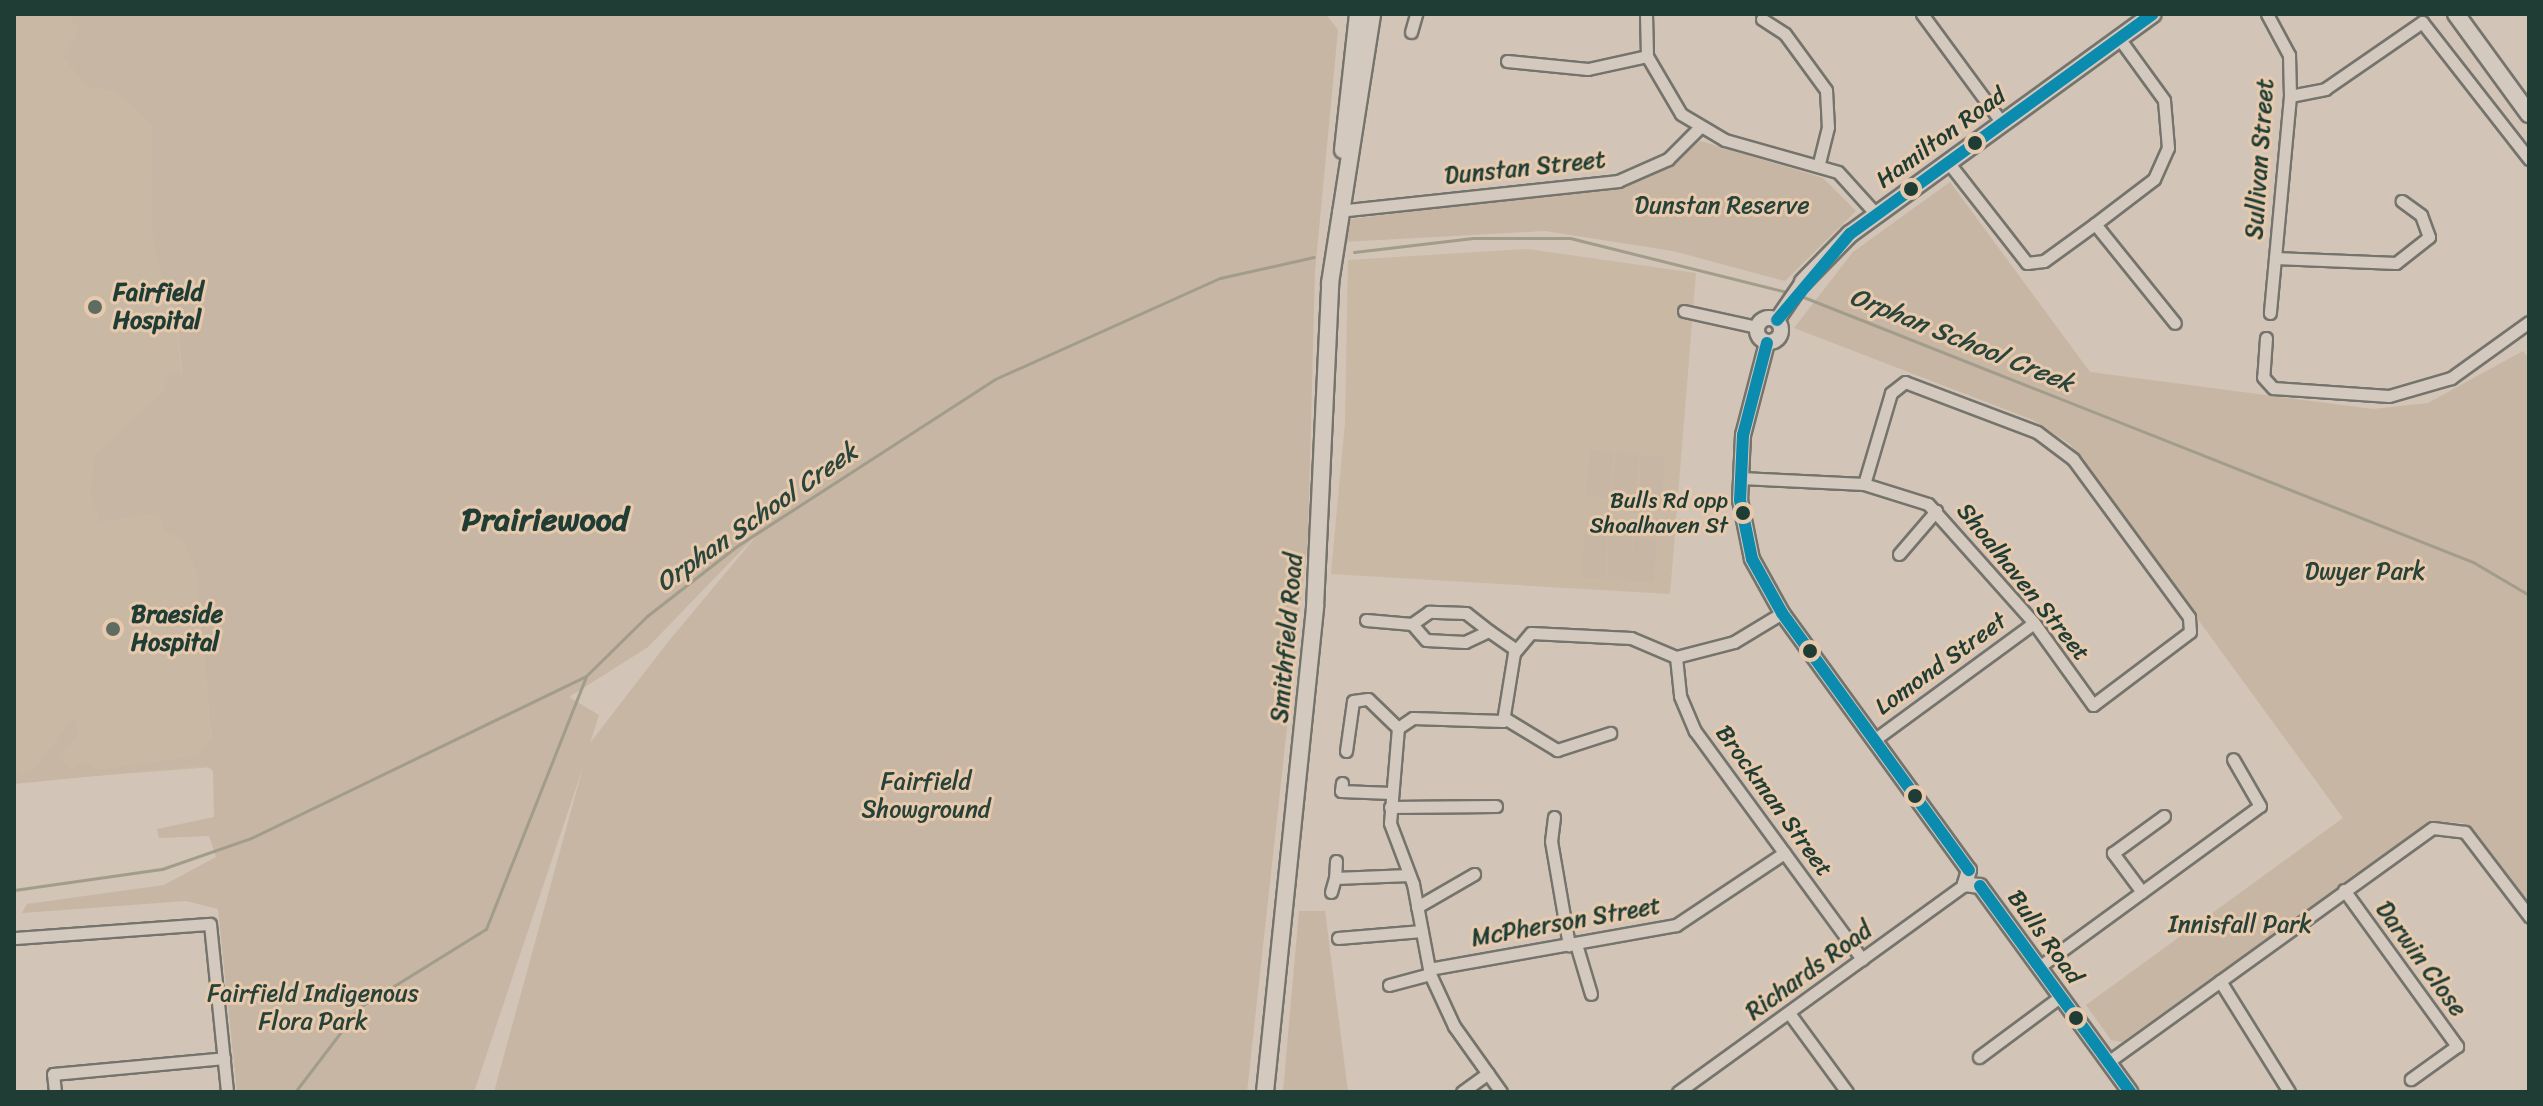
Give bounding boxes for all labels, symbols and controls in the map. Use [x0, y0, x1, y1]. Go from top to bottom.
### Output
street label: Sullivan Street [2240, 78, 2280, 240]
street label: Hamilton Road [1871, 81, 2011, 195]
unlabelled marker [1967, 135, 1983, 151]
street label: Dunstan Street [1443, 145, 1607, 191]
unlabelled marker [1903, 181, 1919, 197]
park label: Dunstan Reserve [1635, 192, 1809, 220]
place label: Fairfield Hospital [113, 279, 203, 335]
water label: Orphan School Creek [1845, 281, 2079, 399]
marker: Fairfield Hospital [84, 296, 106, 318]
water label: Orphan School Creek [650, 436, 864, 598]
place label: Bulls Rd opp Shoalhaven St [1589, 487, 1728, 538]
street label: Shoalhaven Street [1950, 497, 2096, 667]
district label: Prairiewood [462, 501, 628, 539]
marker: Bulls Rd opp Shoalhaven St [1735, 505, 1751, 521]
street label: Smithfield Road [1265, 552, 1309, 724]
park label: Dwyer Park [2304, 558, 2426, 586]
place label: Braeside Hospital [131, 601, 223, 657]
street label: Lomond Street [1870, 607, 2012, 721]
marker: Braeside Hospital [102, 618, 124, 640]
unlabelled marker [1802, 643, 1818, 659]
street label: Brockman Street [1709, 719, 1839, 883]
park label: Fairfield Showground [861, 768, 991, 824]
unlabelled marker [1907, 788, 1923, 804]
street label: Bulls Road [2001, 884, 2089, 990]
street label: McPherson Street [1469, 891, 1663, 953]
street label: Darwin Close [2369, 895, 2473, 1023]
park label: Innisfall Park [2168, 911, 2312, 939]
street label: Richards Road [1740, 916, 1878, 1026]
park label: Fairfield Indigenous Flora Park [207, 980, 419, 1036]
unlabelled marker [2068, 1010, 2084, 1026]

